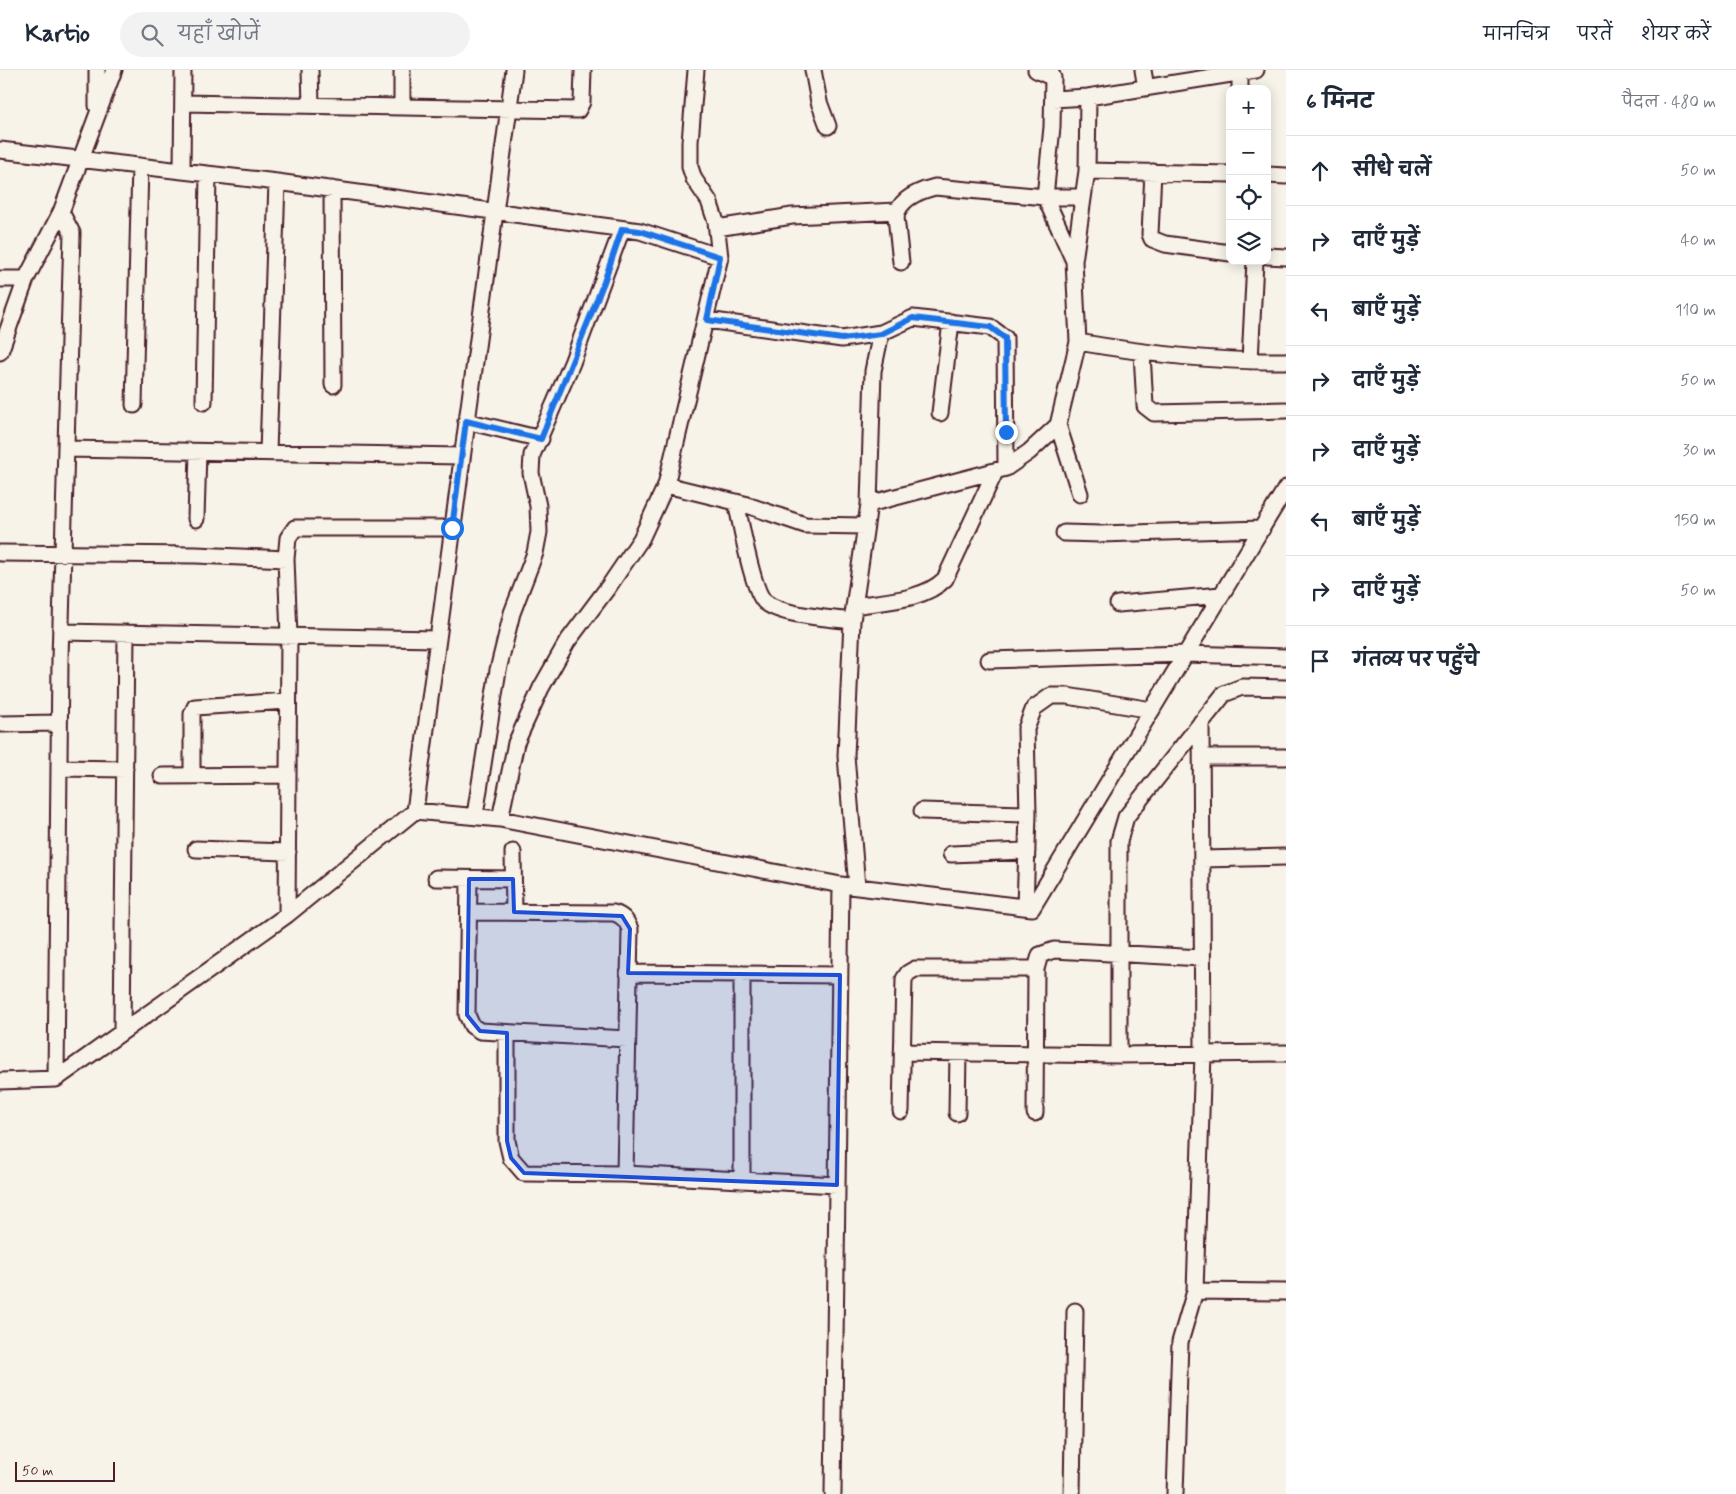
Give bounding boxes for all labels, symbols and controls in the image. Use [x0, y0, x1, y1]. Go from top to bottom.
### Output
search box [120, 12, 470, 57]
text: Kartio [25, 19, 90, 50]
icon: search [138, 21, 166, 49]
text: यहाँ खोजें [178, 22, 260, 47]
text: मानचित्र [1483, 23, 1549, 47]
text: परतें [1577, 23, 1613, 47]
text: शेयर करें [1641, 23, 1711, 47]
map controls [1226, 85, 1271, 265]
button: + [1226, 85, 1271, 130]
text: 6 मिनट [1306, 88, 1373, 116]
text: पैदल · 480 m [1622, 92, 1716, 113]
button: − [1226, 130, 1271, 175]
icon: ahead [1306, 157, 1334, 185]
text: सीधे चलें [1353, 158, 1431, 183]
text: 50 m [1680, 160, 1716, 181]
button: locate [1226, 175, 1271, 220]
button: layers [1226, 220, 1271, 265]
icon: right [1306, 227, 1334, 255]
text: दाएँ मुड़ें [1353, 228, 1419, 253]
text: 40 m [1680, 230, 1716, 251]
icon: left [1306, 297, 1334, 325]
text: बाएँ मुड़ें [1353, 298, 1420, 323]
text: 110 m [1675, 300, 1716, 321]
icon: right [1306, 367, 1334, 395]
text: दाएँ मुड़ें [1353, 368, 1419, 393]
text: 50 m [1680, 370, 1716, 391]
route end [995, 421, 1018, 444]
icon: right [1306, 437, 1334, 465]
text: दाएँ मुड़ें [1353, 438, 1419, 463]
text: 30 m [1683, 440, 1716, 461]
icon: left [1306, 507, 1334, 535]
text: बाएँ मुड़ें [1353, 508, 1420, 533]
text: 150 m [1674, 510, 1716, 531]
route start [441, 517, 464, 540]
icon: right [1306, 577, 1334, 605]
text: दाएँ मुड़ें [1353, 578, 1419, 603]
text: 50 m [1680, 580, 1716, 601]
icon: arrive [1306, 647, 1334, 675]
text: गंतव्य पर पहुँचे [1353, 648, 1479, 673]
scale bar [15, 1459, 115, 1482]
text: 50 m [22, 1462, 53, 1480]

